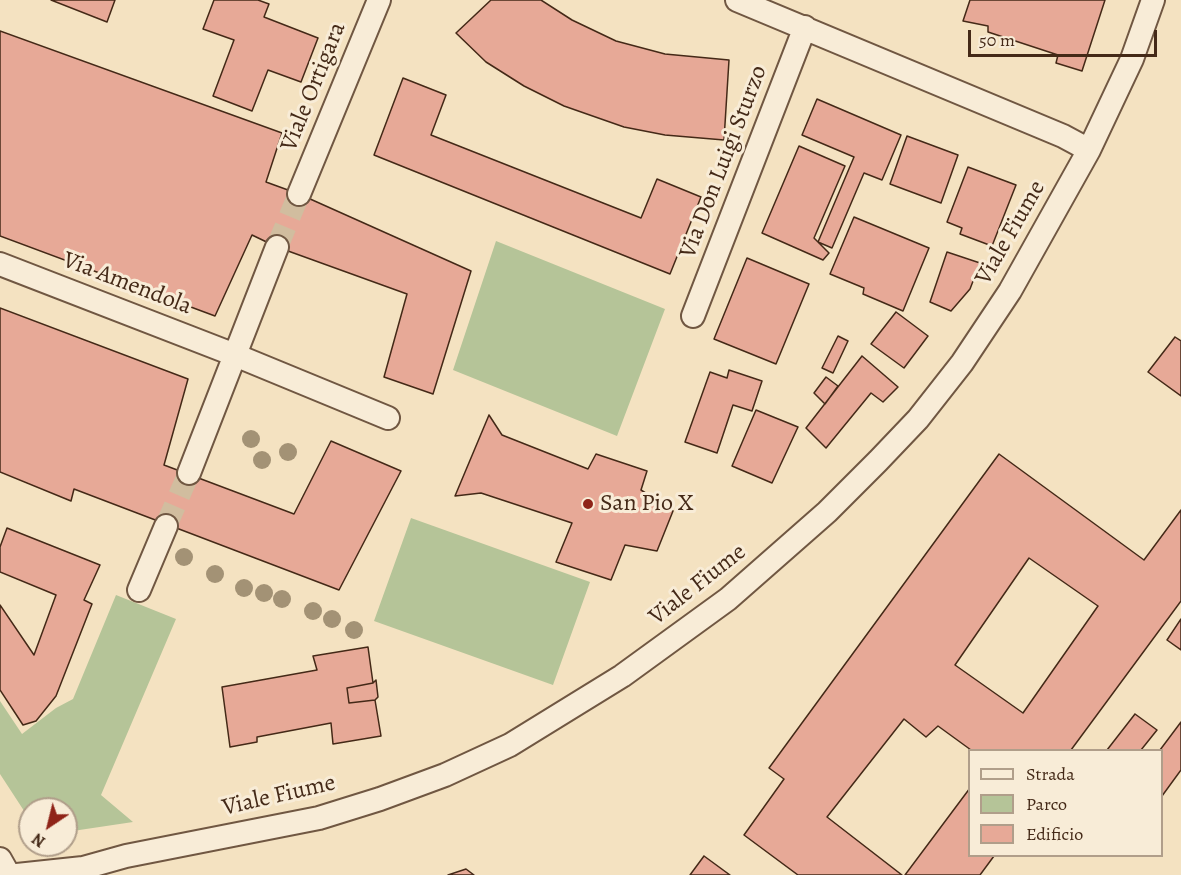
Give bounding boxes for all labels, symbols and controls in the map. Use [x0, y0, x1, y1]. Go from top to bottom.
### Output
street label: Viale Ortigara [275, 18, 353, 156]
scale bar [971, 18, 1160, 56]
text: 50 m [979, 28, 1015, 52]
street label: Via Don Luigi Sturzo [674, 61, 774, 263]
street label: Viale Fiume [970, 176, 1052, 290]
street label: Via Amendola [59, 246, 195, 322]
place label: San Pio X [600, 490, 694, 518]
marker: San Pio X [581, 497, 595, 511]
street label: Viale Fiume [644, 538, 752, 632]
legend [968, 749, 1163, 857]
text: Strada [1026, 762, 1075, 786]
street label: Viale Fiume [220, 769, 338, 823]
text: Parco [1026, 792, 1067, 816]
north arrow [18, 797, 78, 857]
text: Edificio [1026, 822, 1083, 846]
text: N [28, 828, 50, 852]

